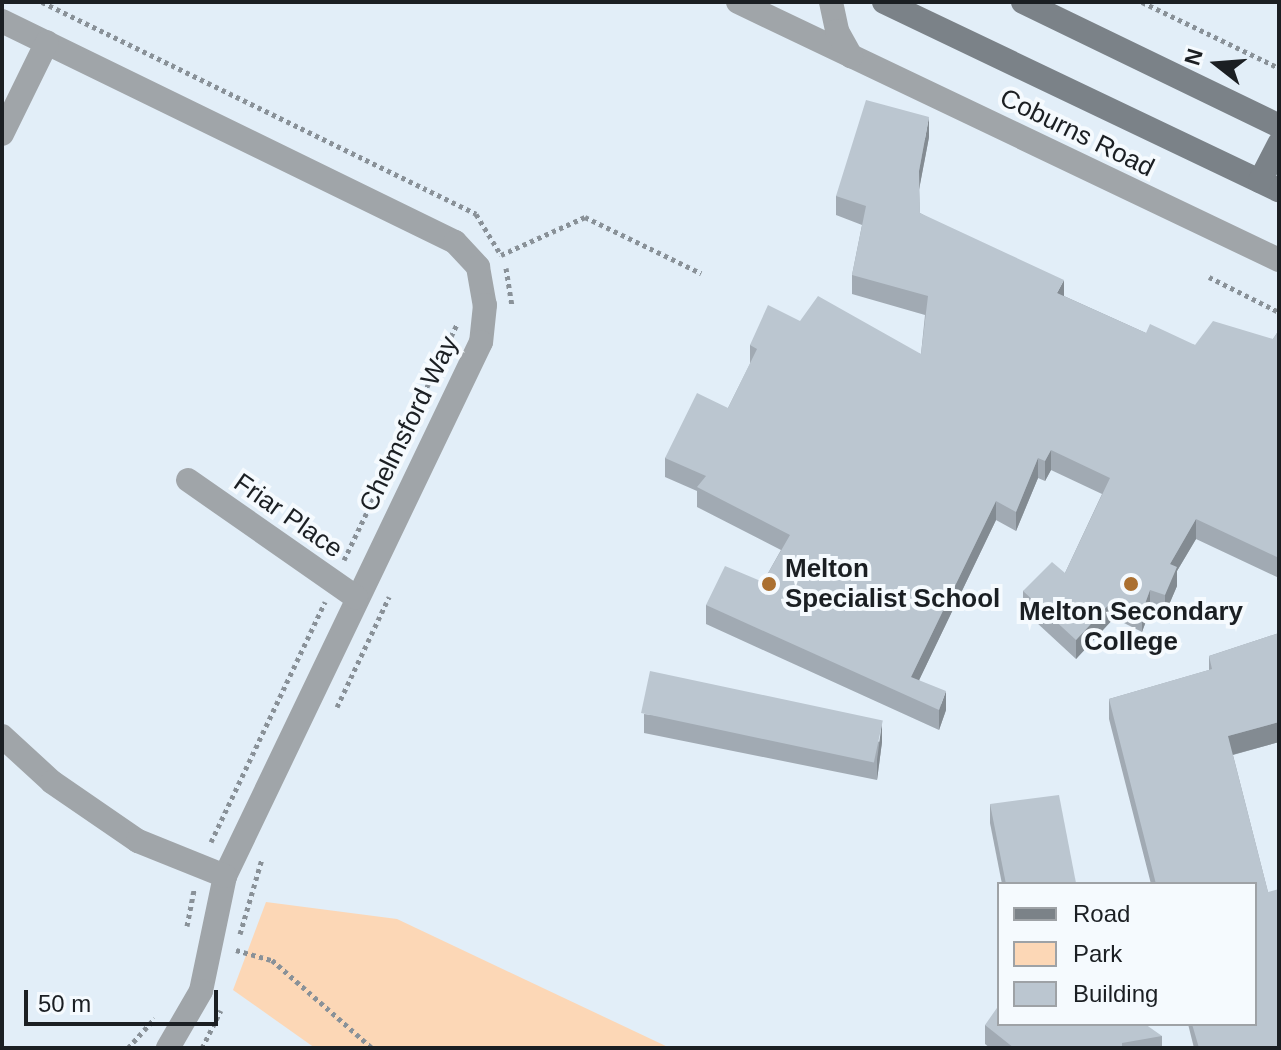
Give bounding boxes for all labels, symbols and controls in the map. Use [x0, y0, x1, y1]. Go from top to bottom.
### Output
north arrow [1177, 24, 1257, 104]
text: N [1179, 46, 1208, 68]
street label: Coburns Road [995, 82, 1159, 184]
street label: Chelmsford Way [353, 331, 465, 517]
street label: Friar Place [228, 467, 348, 565]
place label: Melton Specialist School [785, 553, 1000, 614]
marker: Melton Specialist School [760, 575, 778, 593]
marker: Melton Secondary College [1122, 575, 1140, 593]
place label: Melton Secondary College [1019, 596, 1243, 658]
legend [997, 882, 1257, 1026]
text: Road [1073, 900, 1130, 927]
text: Park [1073, 940, 1122, 967]
scale bar [28, 974, 222, 1024]
text: Building [1073, 980, 1158, 1007]
text: 50 m [38, 990, 91, 1017]

